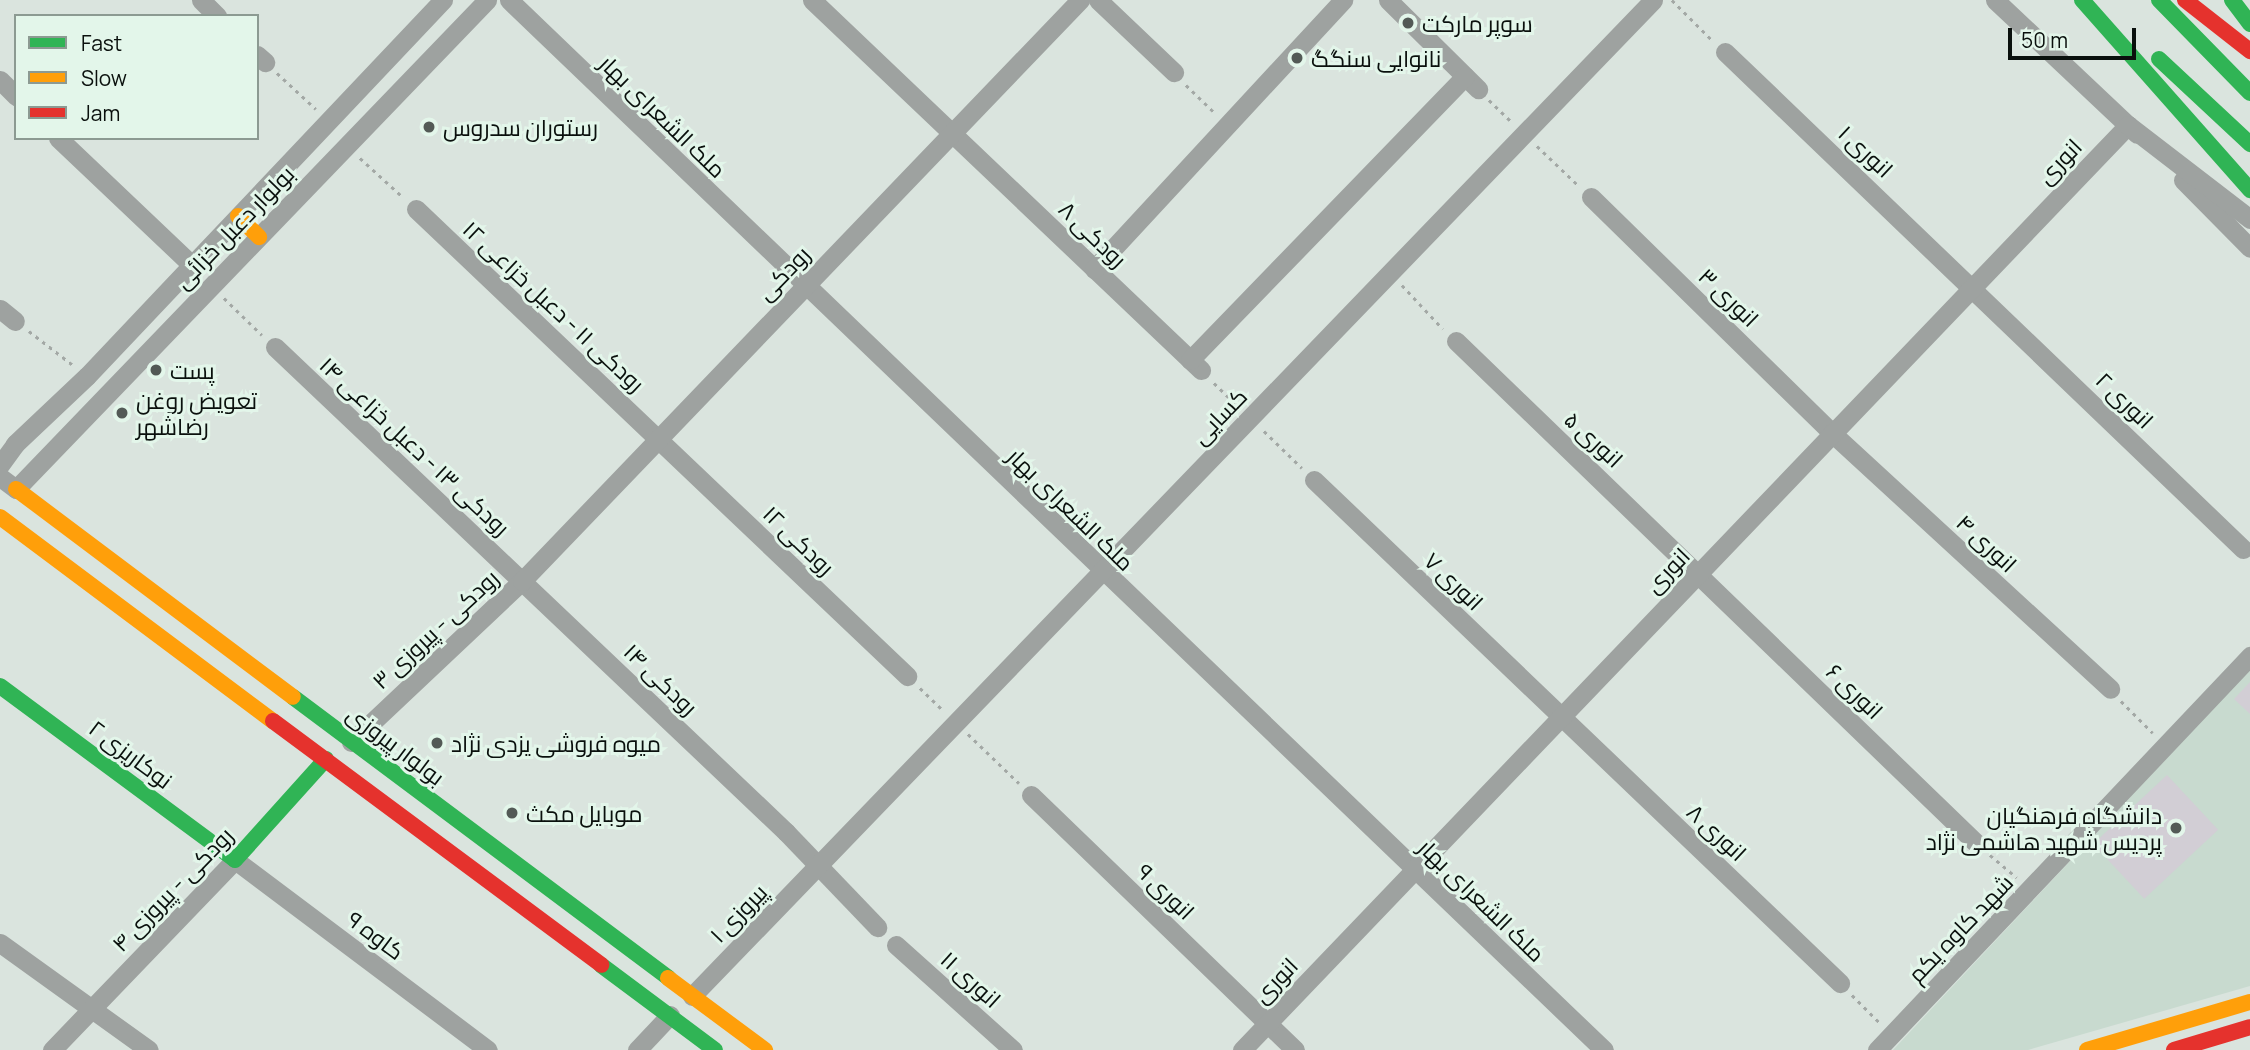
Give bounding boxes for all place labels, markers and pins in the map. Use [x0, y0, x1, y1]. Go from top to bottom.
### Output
place label: سوپر مارکت [1422, 9, 1533, 37]
marker: سوپر مارکت [1400, 15, 1416, 31]
place label: نانوایی سنگگ [1311, 44, 1441, 72]
marker: نانوایی سنگگ [1289, 50, 1305, 66]
place label: رستوران سدروس [443, 113, 598, 141]
marker: رستوران سدروس [421, 119, 437, 135]
place label: پست [170, 356, 215, 384]
marker: پست [148, 362, 164, 378]
place label: تعویض روغن رضاشهر [136, 386, 257, 440]
marker: تعویض روغن رضاشهر [114, 405, 130, 421]
place label: میوه فروشی یزدی نژاد [451, 729, 661, 757]
marker: میوه فروشی یزدی نژاد [429, 735, 445, 751]
place label: موبایل مکث [526, 799, 642, 827]
place label: دانشگاه فرهنگیان پردیس شهید هاشمی نژاد [1926, 801, 2162, 855]
marker: موبایل مکث [504, 805, 520, 821]
marker: دانشگاه فرهنگیان پردیس شهید هاشمی نژاد [2168, 820, 2184, 836]

